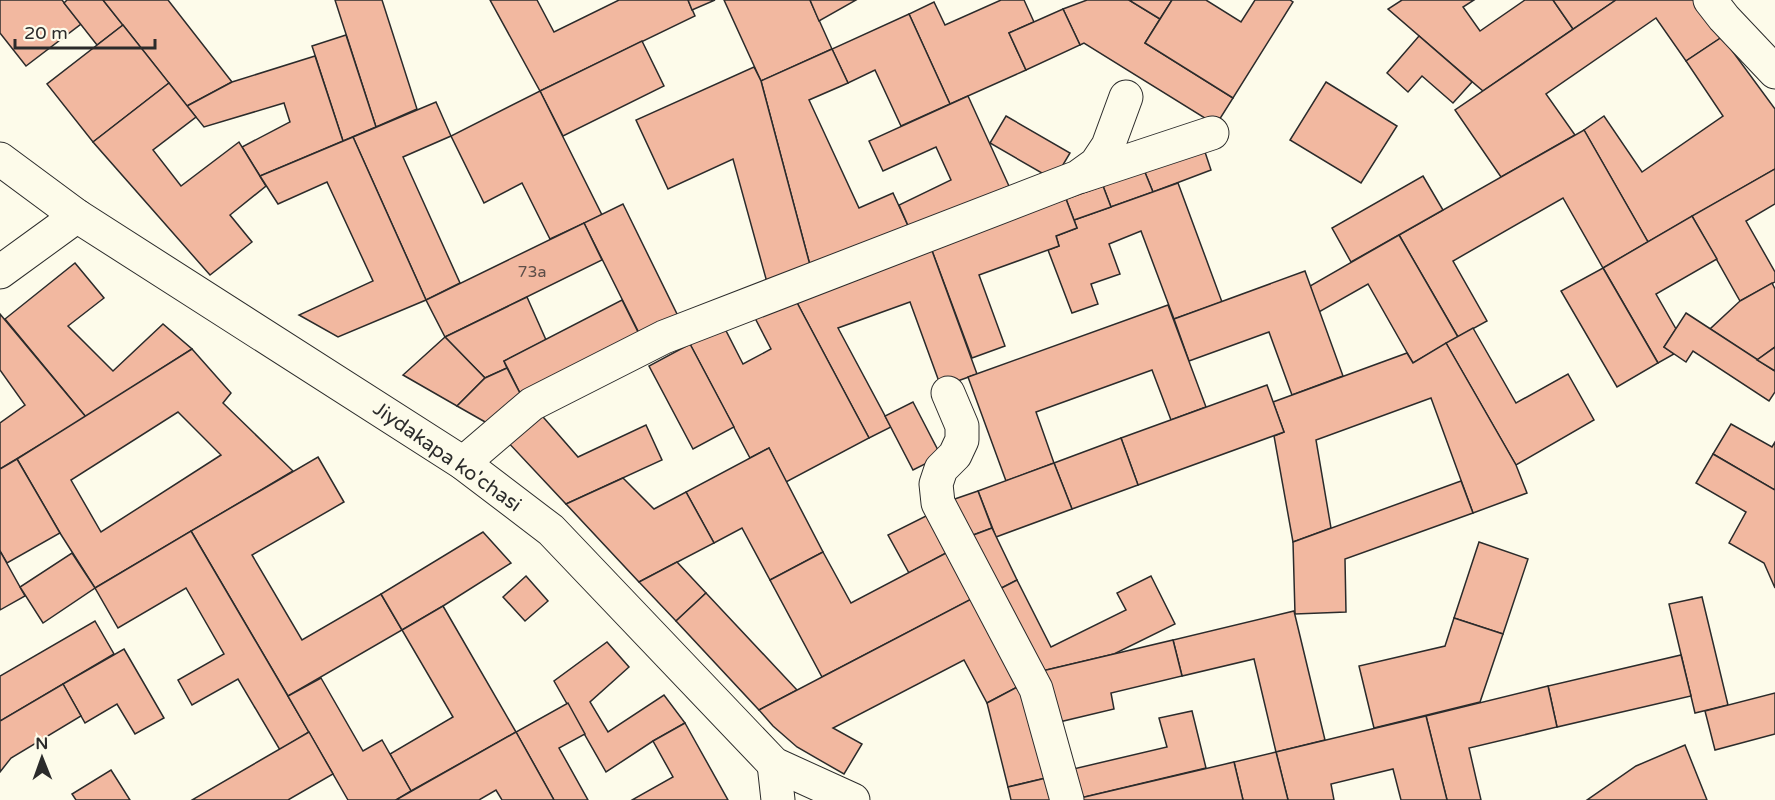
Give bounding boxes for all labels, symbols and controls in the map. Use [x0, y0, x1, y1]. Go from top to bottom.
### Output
scale bar [15, 12, 154, 50]
text: 20 m [24, 22, 68, 44]
house number: 73a [517, 262, 547, 282]
street label: Jiydakapa ko'chasi [368, 397, 526, 517]
north arrow [12, 728, 72, 788]
text: N [35, 734, 48, 754]

